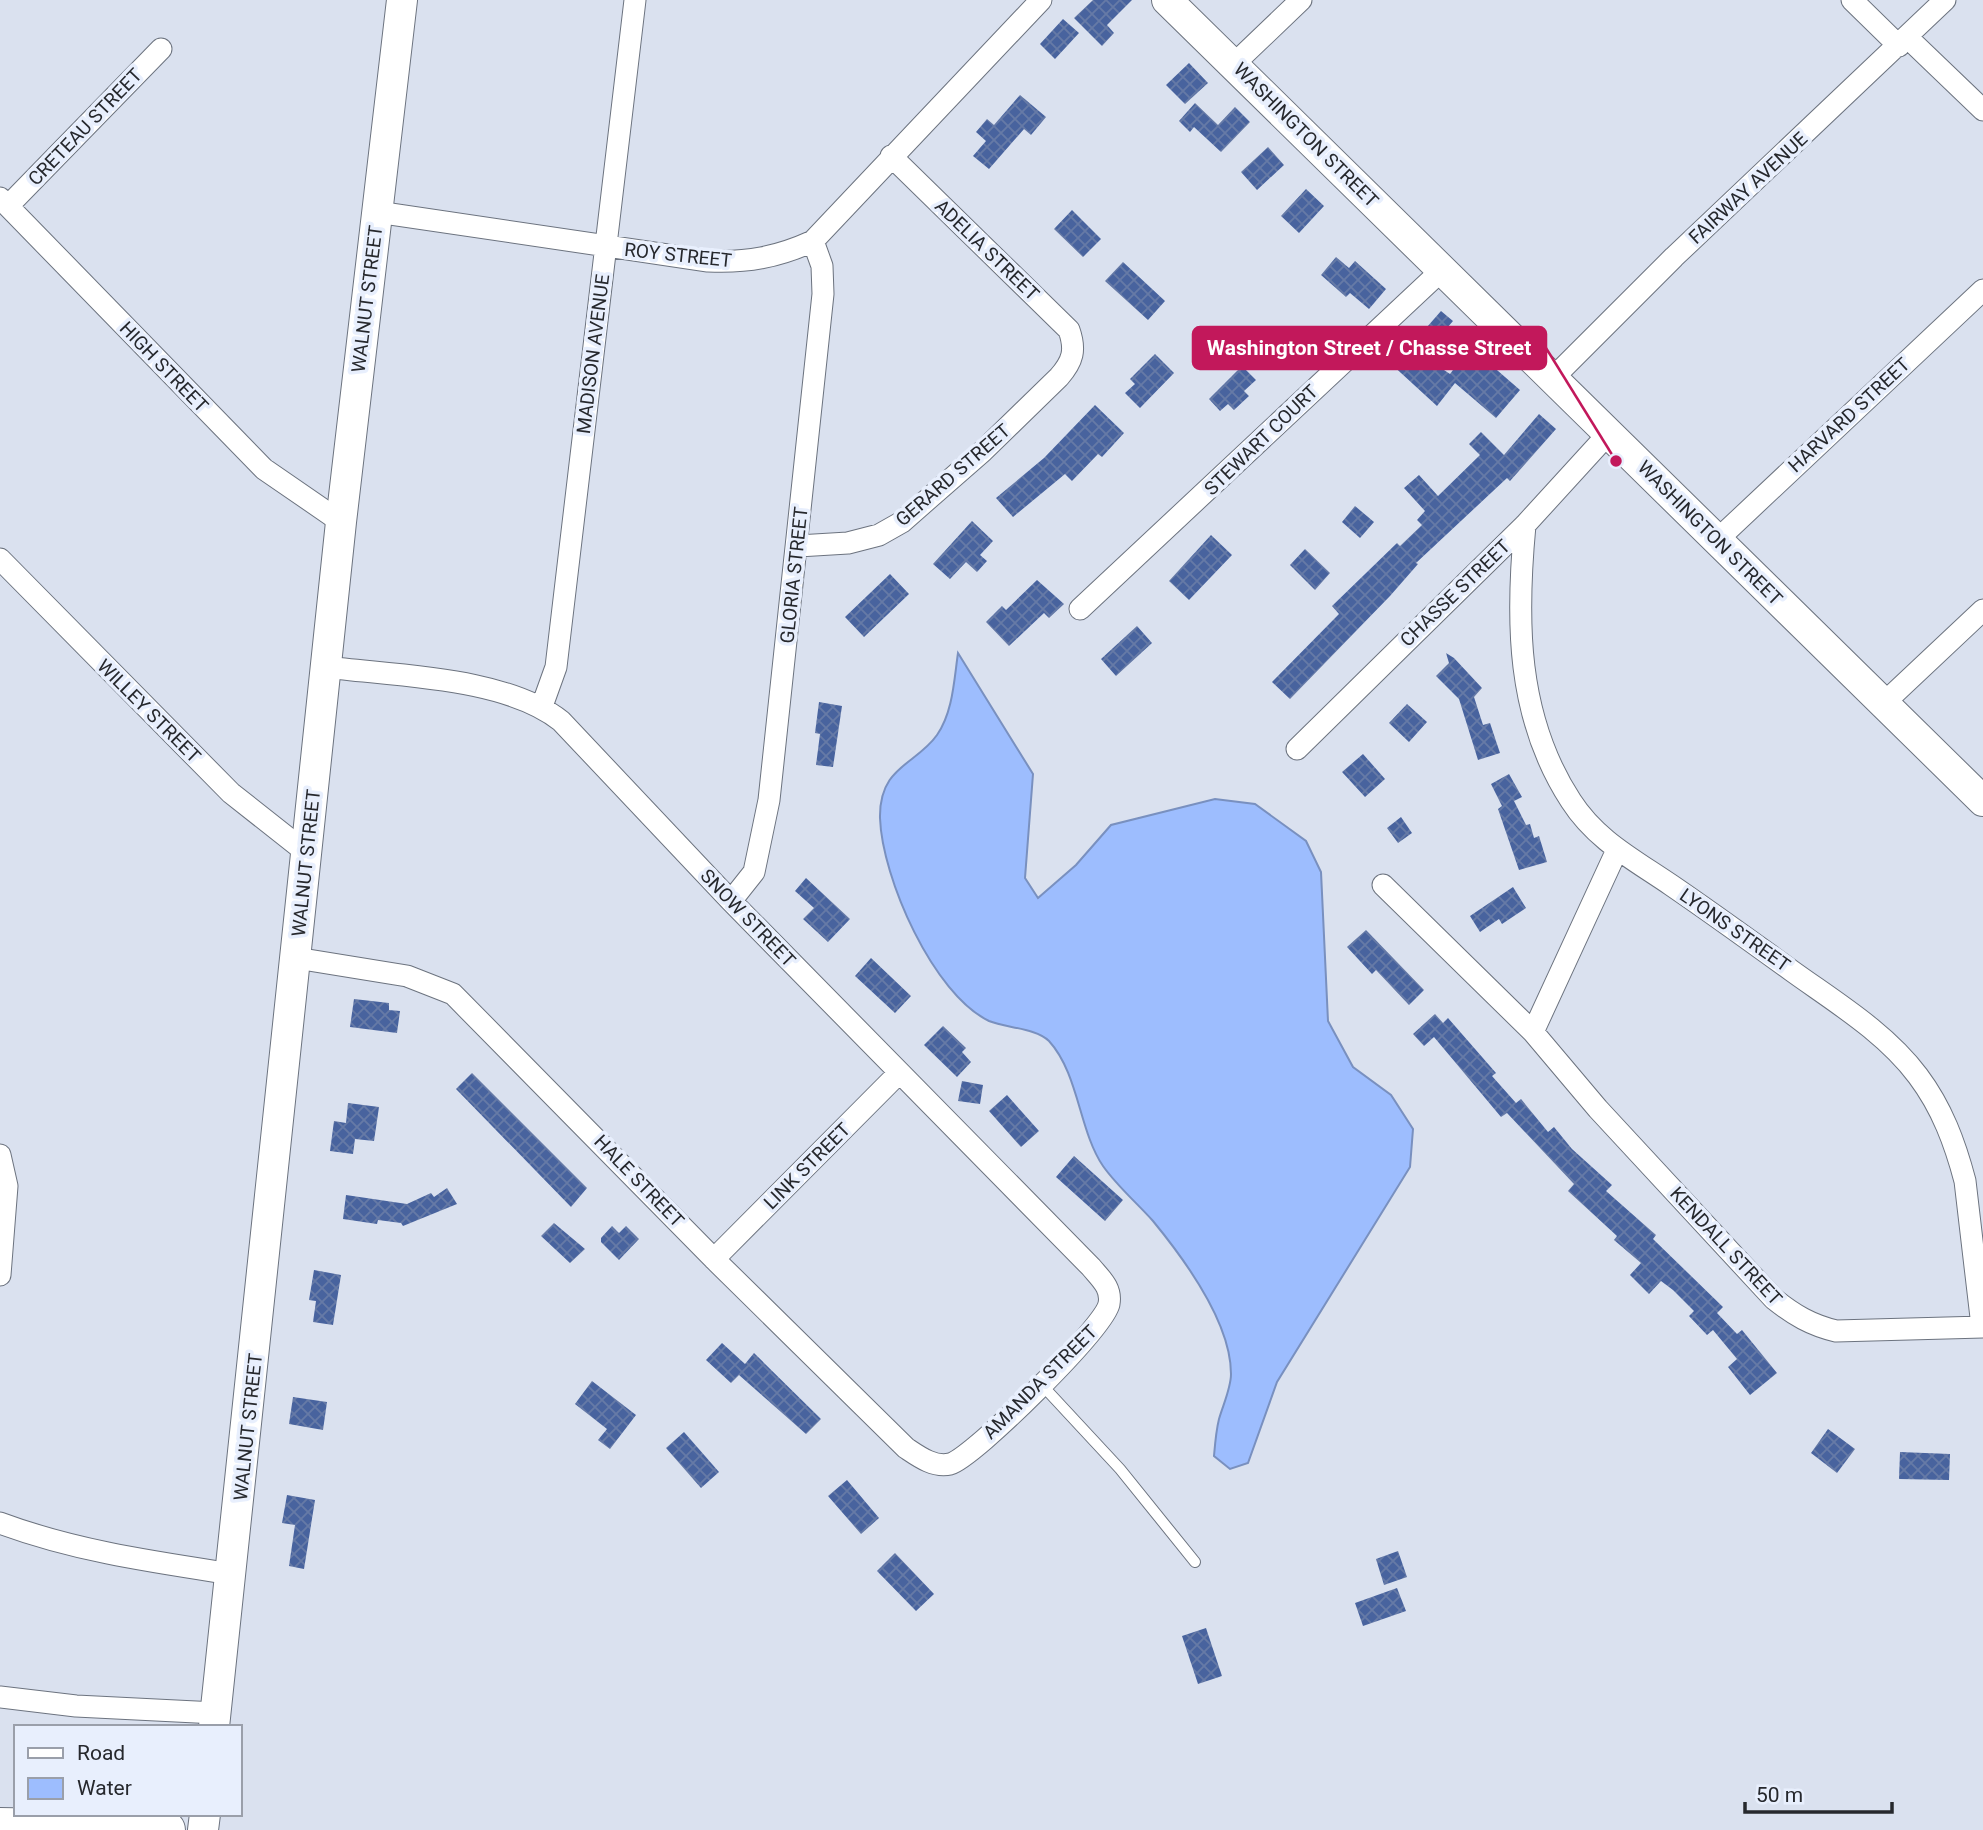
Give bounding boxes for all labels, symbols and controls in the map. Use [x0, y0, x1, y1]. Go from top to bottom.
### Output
street label: WASHINGTON STREET [1229, 58, 1383, 212]
street label: CRETEAU STREET [23, 64, 147, 190]
street label: FAIRWAY AVENUE [1684, 127, 1812, 249]
street label: ADELIA STREET [930, 195, 1044, 305]
street label: WALNUT STREET [347, 224, 387, 374]
street label: ROY STREET [623, 238, 733, 272]
street label: MADISON AVENUE [572, 273, 614, 435]
street label: HIGH STREET [115, 317, 213, 417]
callout: Washington Street / Chasse Street [1193, 327, 1546, 369]
text: Washington Street / Chasse Street [1207, 336, 1531, 360]
street label: HARVARD STREET [1783, 353, 1915, 477]
street label: STEWART COURT [1199, 380, 1323, 500]
street label: GERARD STREET [891, 419, 1015, 531]
street label: WASHINGTON STREET [1633, 456, 1787, 610]
street label: GLORIA STREET [775, 506, 813, 644]
street label: CHASSE STREET [1395, 535, 1515, 651]
street label: WILLEY STREET [92, 654, 206, 768]
street label: WALNUT STREET [287, 788, 325, 938]
street label: SNOW STREET [696, 864, 800, 972]
street label: LYONS STREET [1675, 884, 1795, 976]
street label: LINK STREET [759, 1118, 855, 1214]
street label: HALE STREET [589, 1130, 689, 1232]
street label: KENDALL STREET [1665, 1182, 1787, 1310]
street label: AMANDA STREET [978, 1320, 1102, 1444]
street label: WALNUT STREET [229, 1352, 267, 1502]
legend [14, 1725, 242, 1816]
text: Road [77, 1741, 125, 1765]
scale bar [1745, 1770, 1892, 1814]
text: Water [77, 1776, 132, 1800]
text: 50 m [1756, 1783, 1803, 1807]

